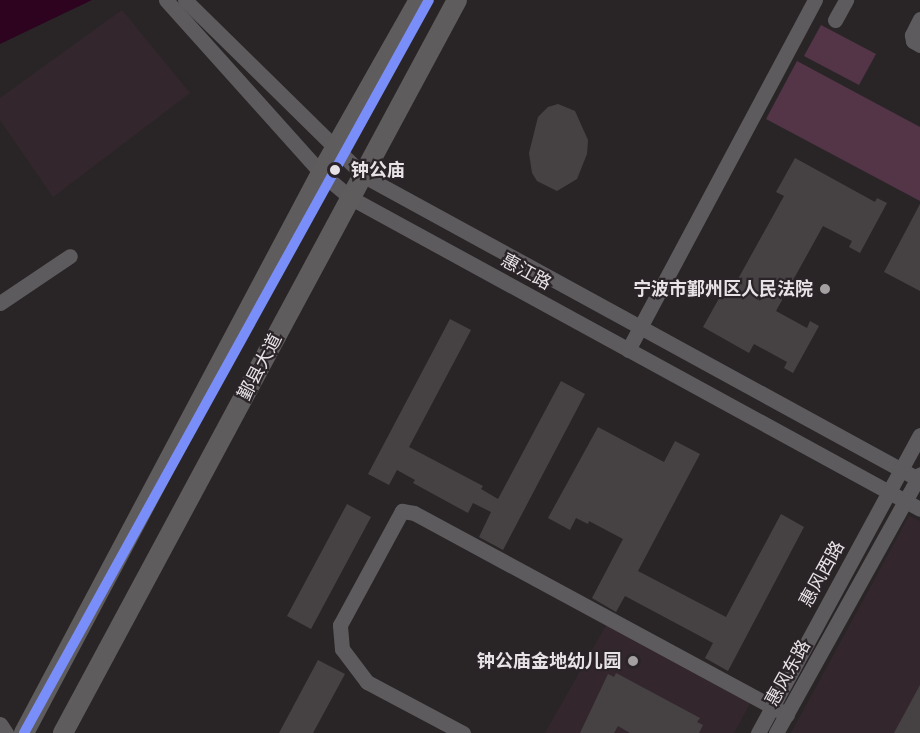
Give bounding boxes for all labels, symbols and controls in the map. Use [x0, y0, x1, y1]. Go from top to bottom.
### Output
marker: 钟公庙 [324, 159, 346, 181]
place label: 钟公庙 [351, 159, 405, 181]
street label: 惠江路 [497, 249, 555, 295]
place label: 宁波市鄞州区人民法院 [633, 278, 813, 300]
marker: 宁波市鄞州区人民法院 [818, 282, 832, 296]
street label: 鄞县大道 [234, 330, 286, 404]
street label: 惠风西路 [795, 537, 849, 611]
street label: 惠风东路 [761, 636, 815, 710]
place label: 钟公庙金地幼儿园 [477, 650, 621, 672]
marker: 钟公庙金地幼儿园 [626, 654, 640, 668]

